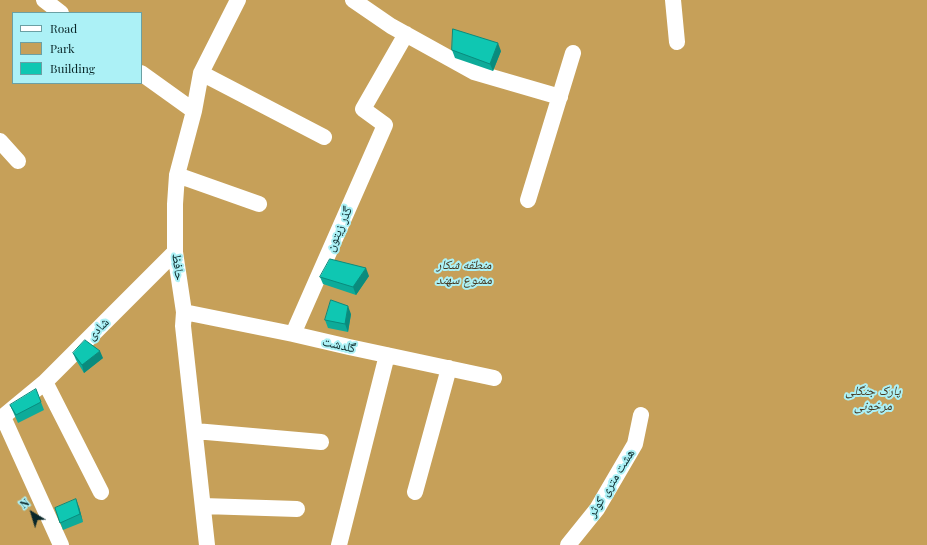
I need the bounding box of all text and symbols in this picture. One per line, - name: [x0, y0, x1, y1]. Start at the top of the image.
- legend: [12, 12, 142, 84]
- text: Road: [50, 20, 77, 36]
- text: Park: [50, 40, 75, 56]
- text: Building: [50, 60, 95, 76]
- street label: گذر زیتون: [322, 204, 356, 254]
- street label: حافظ: [169, 253, 187, 281]
- park label: منطقه شکار ممنوع سهند: [436, 257, 492, 288]
- street label: شادی: [84, 315, 112, 343]
- street label: گلدشت: [321, 334, 357, 356]
- park label: پارک جنگلی مرخونی: [845, 383, 901, 414]
- street label: هشت متری کوثر: [584, 446, 638, 520]
- north arrow: [12, 493, 52, 533]
- text: N: [17, 495, 32, 512]

